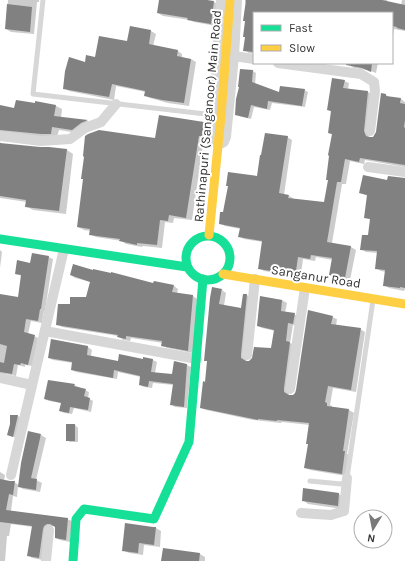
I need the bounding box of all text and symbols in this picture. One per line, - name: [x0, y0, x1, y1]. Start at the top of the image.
- street label: Rathinapuri (Sanganoor) Main Road: [191, 9, 224, 223]
- legend: [253, 12, 393, 64]
- text: Fast: [289, 21, 313, 35]
- text: Slow: [289, 41, 315, 55]
- street label: Sanganur Road: [270, 262, 362, 291]
- north arrow: [353, 509, 393, 549]
- text: N: [366, 531, 376, 545]

